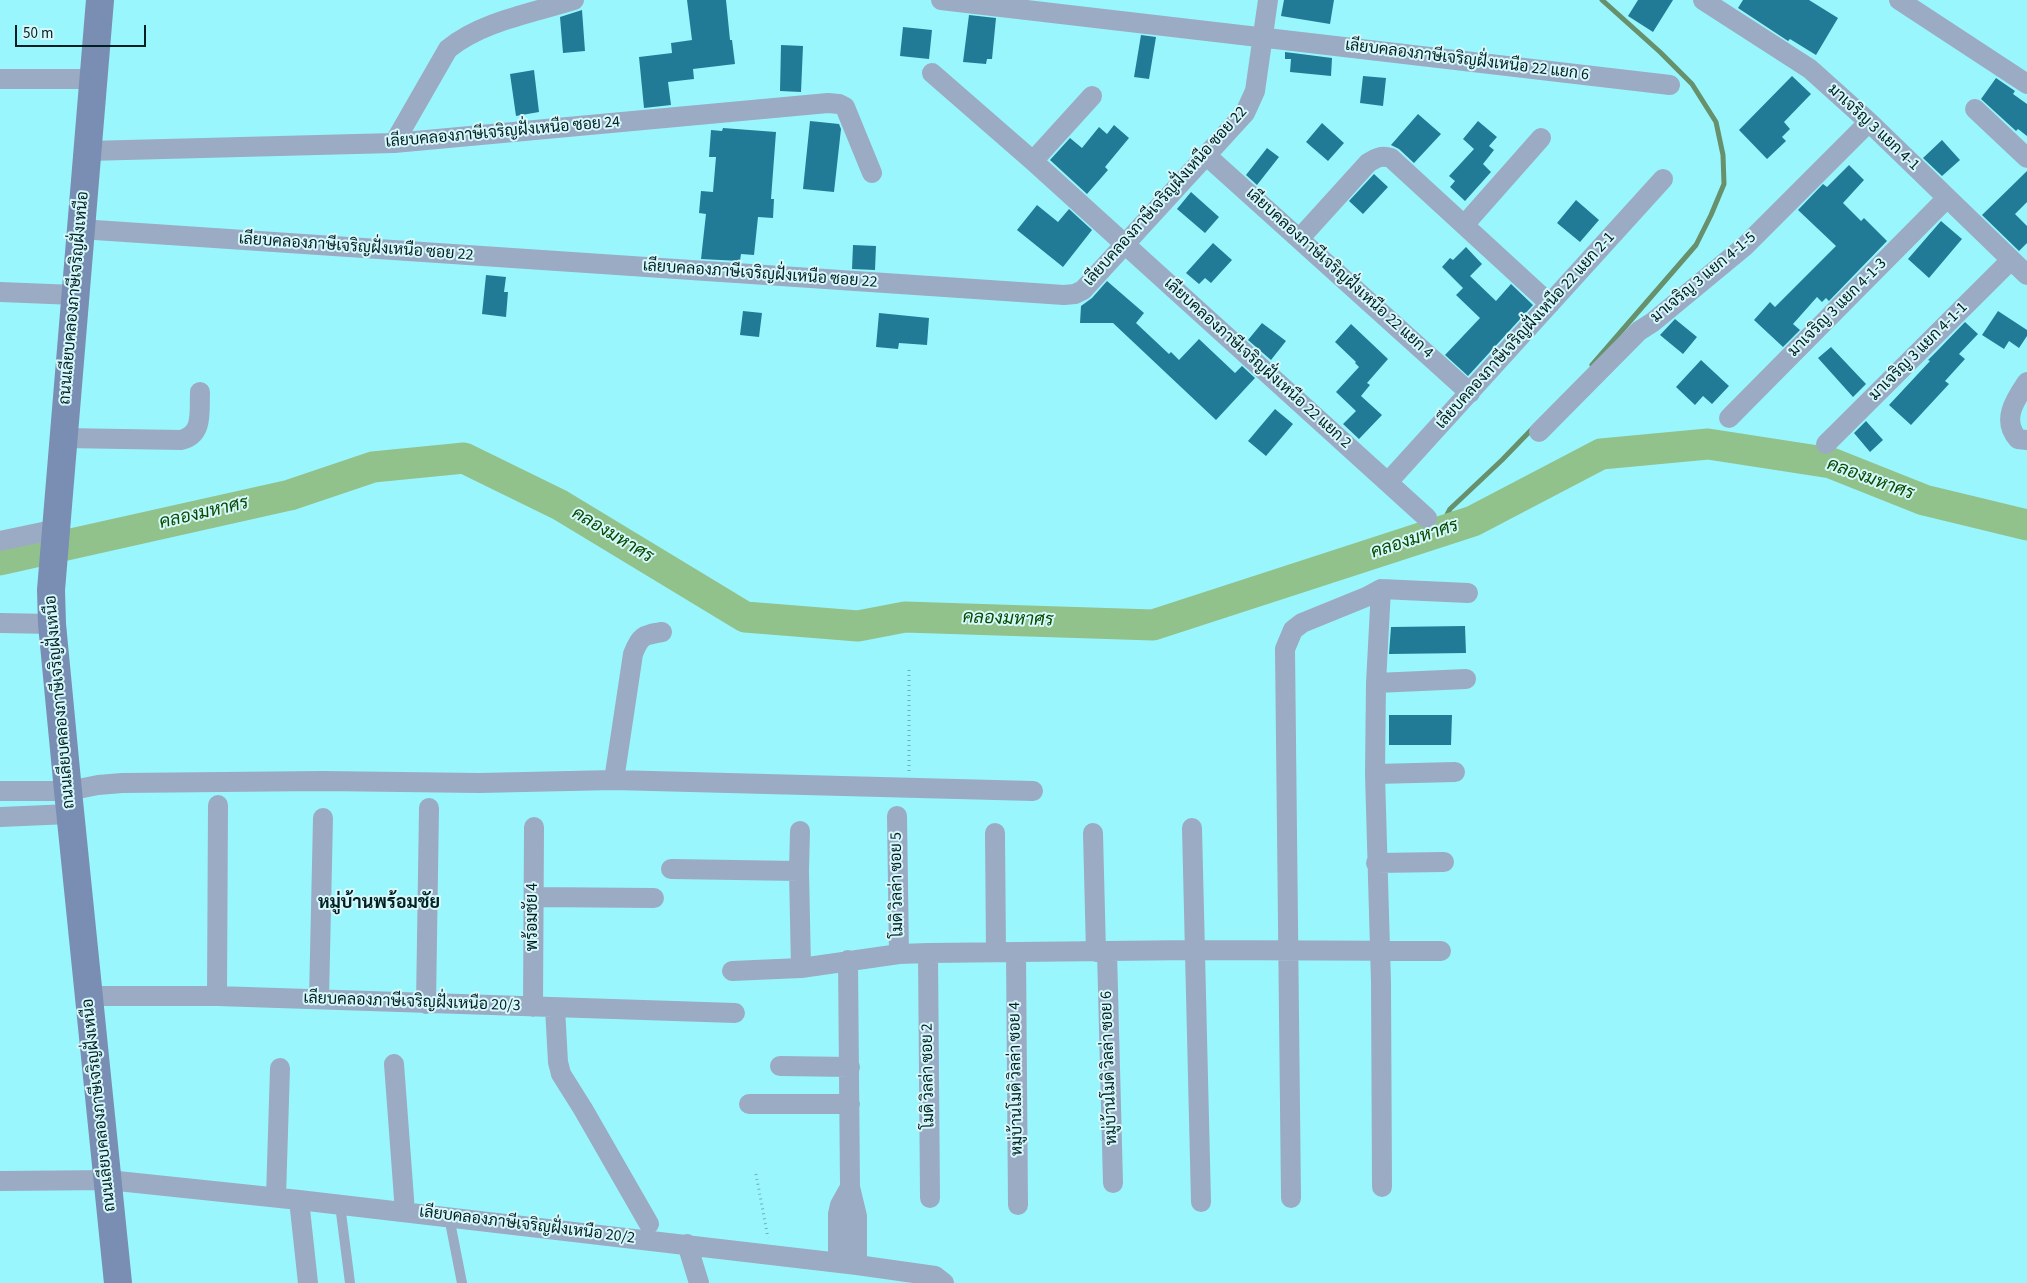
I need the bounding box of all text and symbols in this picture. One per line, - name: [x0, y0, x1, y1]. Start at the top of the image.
- scale bar: [18, 15, 149, 47]
- text: 50 m: [23, 23, 53, 44]
- street label: เลียบคลองภาษีเจริญฝั่งเหนือ 22 แยก 6: [1344, 37, 1590, 85]
- street label: มาเจริญ 3 แยก 4-1: [1823, 81, 1923, 175]
- street label: เลียบคลองภาษีเจริญฝั่งเหนือ ซอย 22: [1080, 103, 1252, 291]
- street label: เลียบคลองภาษีเจริญฝั่งเหนือ ซอย 24: [385, 113, 621, 153]
- street label: เลียบคลองภาษีเจริญฝั่งเหนือ 22 แยก 4: [1241, 185, 1437, 363]
- street label: ถนนเลียบคลองภาษีเจริญฝั่งเหนือ: [56, 190, 94, 406]
- street label: เลียบคลองภาษีเจริญฝั่งเหนือ 22 แยก 2-1: [1432, 228, 1620, 434]
- street label: มาเจริญ 3 แยก 4-1-5: [1647, 228, 1761, 328]
- street label: เลียบคลองภาษีเจริญฝั่งเหนือ ซอย 22: [238, 230, 474, 266]
- street label: มาเจริญ 3 แยก 4-1-3: [1785, 255, 1891, 361]
- street label: เลียบคลองภาษีเจริญฝั่งเหนือ ซอย 22: [642, 257, 878, 293]
- street label: เลียบคลองภาษีเจริญฝั่งเหนือ 22 แยก 2: [1159, 275, 1355, 453]
- street label: มาเจริญ 3 แยก 4-1-1: [1866, 299, 1972, 405]
- water label: คลองมหาศร: [1824, 454, 1916, 506]
- water label: คลองมหาศร: [157, 493, 251, 535]
- water label: คลองมหาศร: [568, 503, 656, 569]
- water label: คลองมหาศร: [1368, 516, 1462, 564]
- street label: ถนนเลียบคลองภาษีเจริญฝั่งเหนือ: [42, 594, 80, 810]
- water label: คลองมหาศร: [962, 608, 1054, 632]
- street label: โมดิ วิลล่า ซอย 5: [887, 832, 909, 938]
- street label: พร้อมชัย 4: [523, 883, 543, 951]
- district label: หมู่บ้านพร้อมชัย: [318, 893, 440, 915]
- street label: เลียบคลองภาษีเจริญฝั่งเหนือ 20/3: [303, 990, 521, 1016]
- street label: หมู่บ้านโมดิ วิลล่า ซอย 6: [1098, 991, 1122, 1145]
- street label: ถนนเลียบคลองภาษีเจริญฝั่งเหนือ: [79, 997, 121, 1213]
- street label: หมู่บ้านโมดิ วิลล่า ซอย 4: [1006, 1002, 1028, 1156]
- street label: โมดิ วิลล่า ซอย 2: [918, 1023, 940, 1129]
- street label: เลียบคลองภาษีเจริญฝั่งเหนือ 20/2: [418, 1203, 636, 1249]

